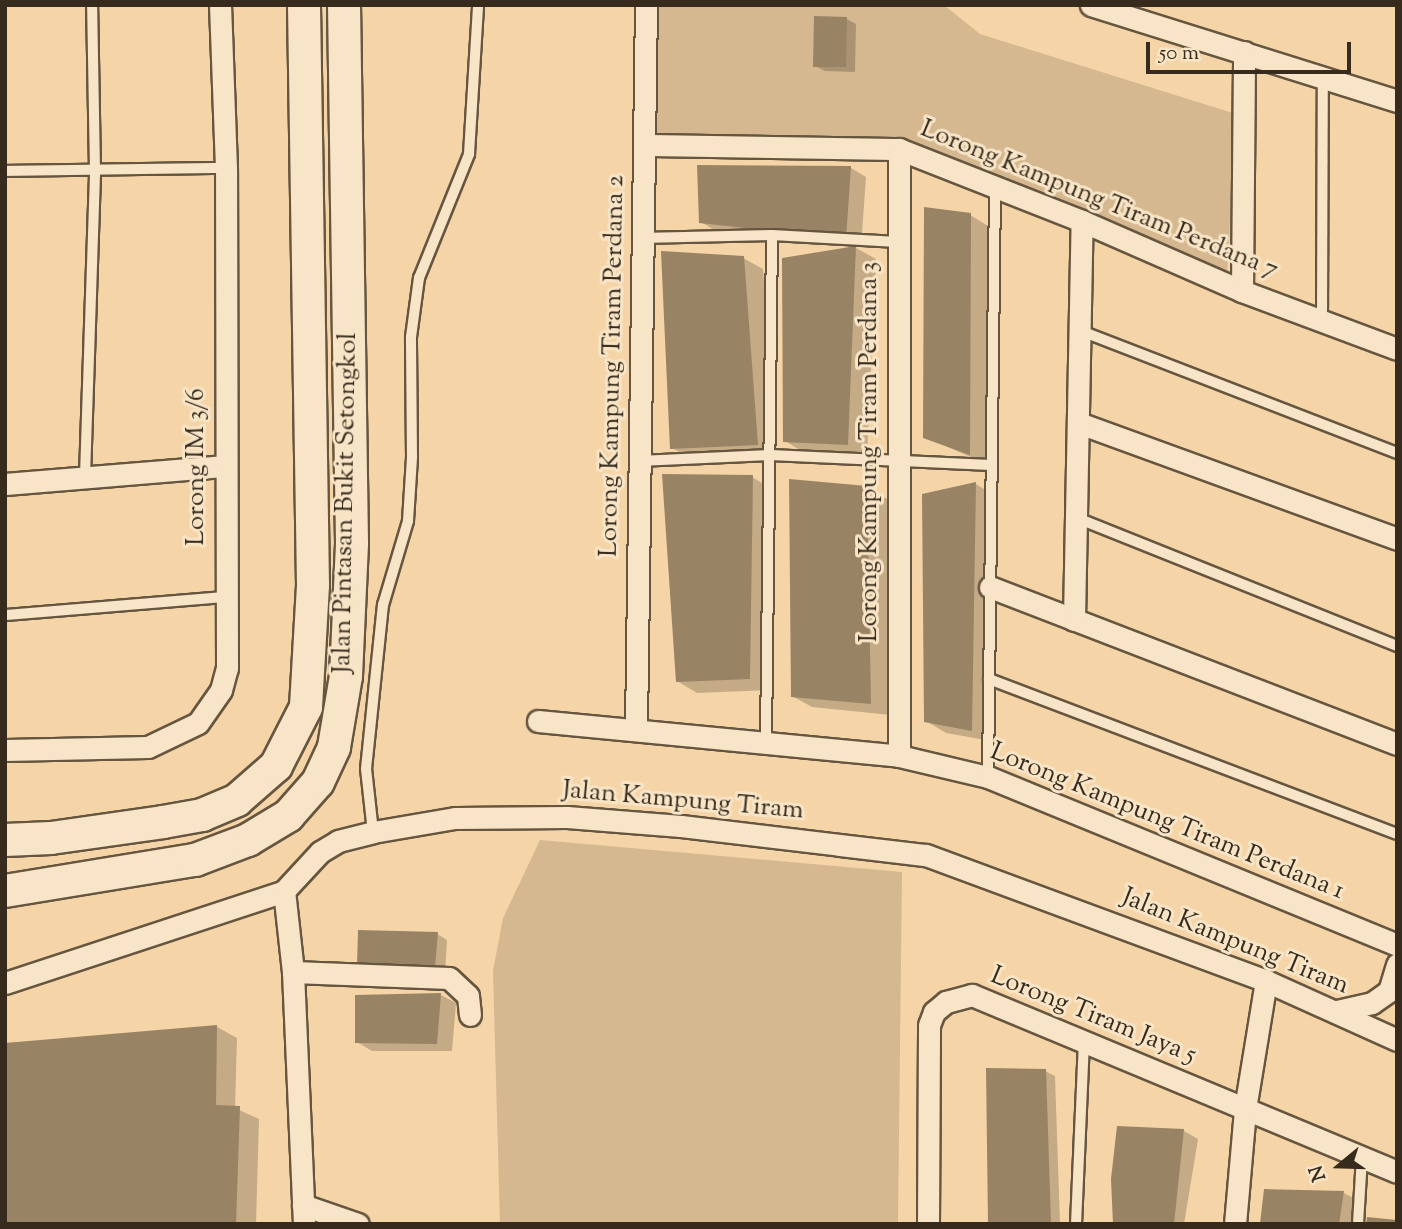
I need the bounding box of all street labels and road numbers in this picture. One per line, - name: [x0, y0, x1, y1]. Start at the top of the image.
- street label: Lorong Kampung Tiram Perdana 7: [916, 114, 1282, 286]
- street label: Lorong Kampung Tiram Perdana 2: [594, 175, 632, 557]
- street label: Lorong Kampung Tiram Perdana 3: [854, 262, 886, 642]
- street label: Jalan Pintasan Bukit Setongkol: [327, 332, 365, 674]
- street label: Lorong IM 3/6: [181, 388, 213, 546]
- street label: Lorong Kampung Tiram Perdana 1: [986, 737, 1348, 907]
- street label: Jalan Kampung Tiram: [561, 775, 805, 827]
- street label: Jalan Kampung Tiram: [1117, 882, 1353, 1002]
- street label: Lorong Tiram Jaya 5: [986, 961, 1200, 1071]

